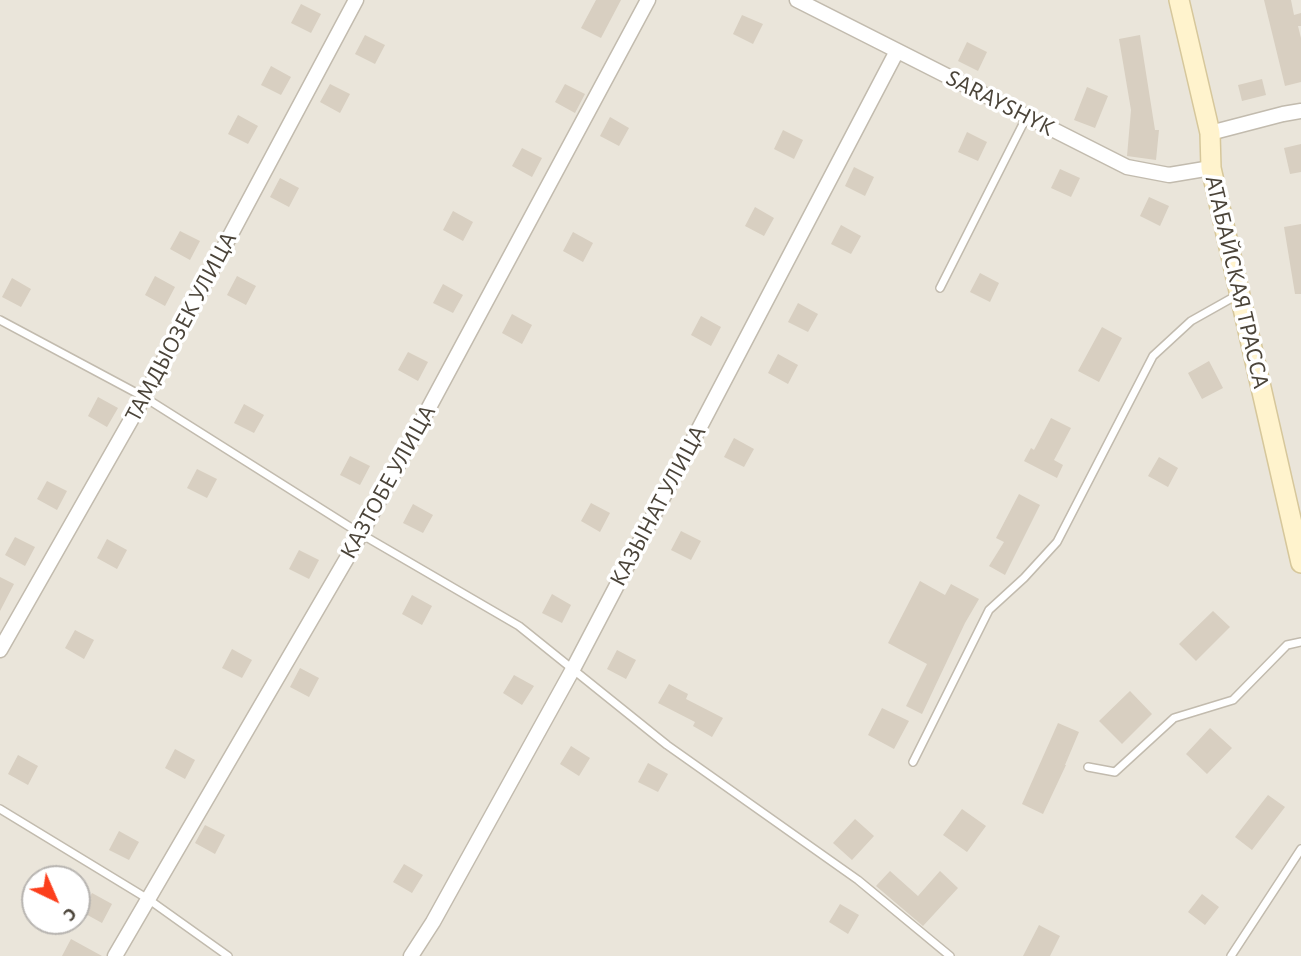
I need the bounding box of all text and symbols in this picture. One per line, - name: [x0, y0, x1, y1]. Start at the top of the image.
- street label: SARAYSHYK: [941, 64, 1059, 142]
- street label: АТАБАЙСКАЯ ТРАССА: [1198, 173, 1276, 391]
- street label: ТАМДЫОЗЕК УЛИЦА: [119, 227, 243, 427]
- street label: КАЗТОБЕ УЛИЦА: [334, 400, 442, 564]
- street label: КАЗЫНАТ УЛИЦА: [603, 421, 713, 591]
- north arrow: [21, 865, 91, 935]
- text: С: [59, 904, 80, 925]

